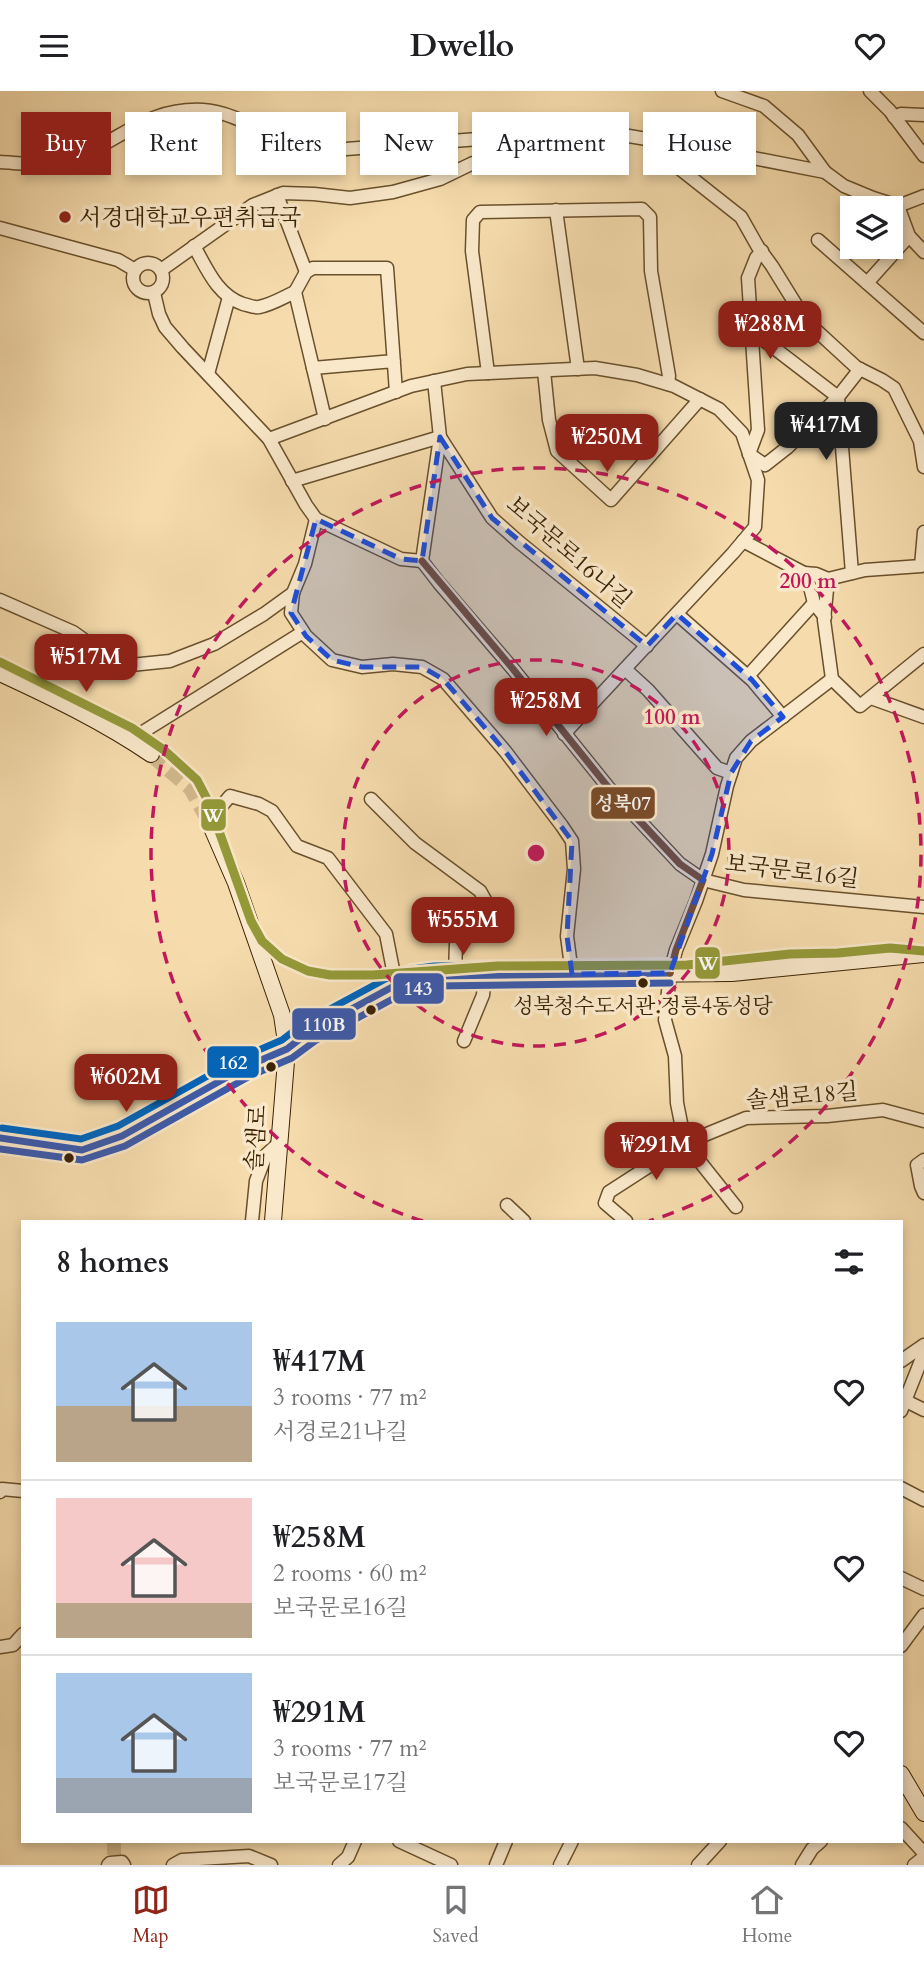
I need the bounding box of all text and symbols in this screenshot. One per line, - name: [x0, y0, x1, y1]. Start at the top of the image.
- text: Dwello: [410, 24, 514, 68]
- icon: menu: [35, 27, 73, 65]
- icon: heart: [851, 27, 889, 65]
- chip: Buy: [21, 112, 111, 175]
- chip: Rent: [125, 112, 222, 175]
- chip: Filters: [236, 112, 346, 175]
- chip: New: [360, 112, 458, 175]
- chip: Apartment: [472, 112, 629, 175]
- chip: House: [643, 112, 756, 175]
- map controls: [840, 196, 903, 259]
- button: layers: [840, 196, 903, 259]
- place label: 서경대학교우편취급국: [79, 202, 301, 233]
- marker: 서경대학교우편취급국: [57, 209, 73, 225]
- pin: ₩288M: [721, 301, 819, 361]
- text: ₩288M: [734, 308, 806, 339]
- pin: ₩417M: [777, 403, 875, 462]
- text: ₩417M: [790, 409, 862, 440]
- pin: ₩250M: [558, 415, 656, 474]
- text: ₩250M: [571, 421, 643, 452]
- street label: 보국문로16나길: [500, 489, 638, 615]
- text: 200 m: [779, 567, 837, 596]
- pin: ₩517M: [37, 635, 135, 694]
- text: ₩517M: [50, 641, 122, 672]
- pin: ₩258M: [497, 679, 595, 738]
- text: ₩258M: [510, 685, 582, 716]
- text: 100 m: [643, 703, 701, 732]
- line badge: 성북07: [590, 786, 656, 820]
- text: 성북07: [595, 791, 651, 817]
- line badge: W: [200, 798, 227, 832]
- text: W: [201, 803, 224, 829]
- centre of rings: [524, 841, 548, 865]
- street label: 보국문로16길: [723, 847, 861, 895]
- pin: ₩555M: [414, 897, 512, 957]
- text: ₩555M: [427, 904, 499, 935]
- line badge: W: [694, 946, 721, 980]
- text: W: [696, 951, 719, 977]
- line badge: 143: [392, 972, 445, 1005]
- text: 143: [403, 976, 433, 1002]
- marker: 성북청수도서관.정릉4동성당: [636, 976, 650, 990]
- place label: 성북청수도서관.정릉4동성당: [513, 992, 773, 1021]
- unlabelled marker: [364, 1003, 378, 1017]
- line badge: 110B: [291, 1007, 357, 1041]
- text: 110B: [303, 1012, 345, 1038]
- line badge: 162: [206, 1045, 260, 1079]
- text: 162: [218, 1050, 248, 1076]
- pin: ₩602M: [77, 1055, 175, 1114]
- unlabelled marker: [264, 1060, 278, 1074]
- text: ₩602M: [90, 1061, 162, 1092]
- street label: 솔샘로18길: [745, 1076, 859, 1116]
- street label: 솔샘로: [238, 1104, 274, 1172]
- pin: ₩291M: [607, 1123, 705, 1182]
- text: ₩291M: [620, 1129, 692, 1160]
- unlabelled marker: [62, 1151, 76, 1165]
- text: 8 homes: [56, 1242, 169, 1283]
- icon: filters: [830, 1243, 868, 1281]
- text: ₩417M: [273, 1341, 366, 1382]
- icon: home: [112, 1350, 196, 1434]
- icon: heart: [830, 1373, 868, 1411]
- text: 3 rooms · 77 m²: [273, 1382, 426, 1413]
- text: 서경로21나길: [273, 1416, 408, 1447]
- text: ₩258M: [273, 1517, 366, 1558]
- icon: home: [112, 1526, 196, 1610]
- icon: heart: [830, 1549, 868, 1587]
- text: 2 rooms · 60 m²: [273, 1558, 426, 1589]
- text: 보국문로16길: [273, 1592, 408, 1623]
- text: ₩291M: [273, 1692, 366, 1733]
- icon: home: [112, 1701, 196, 1785]
- icon: heart: [830, 1724, 868, 1762]
- text: 3 rooms · 77 m²: [273, 1733, 426, 1764]
- text: 보국문로17길: [273, 1767, 408, 1798]
- tab: Map: [132, 1881, 170, 1949]
- tab: Saved: [433, 1881, 479, 1949]
- tab: Home: [742, 1881, 792, 1949]

